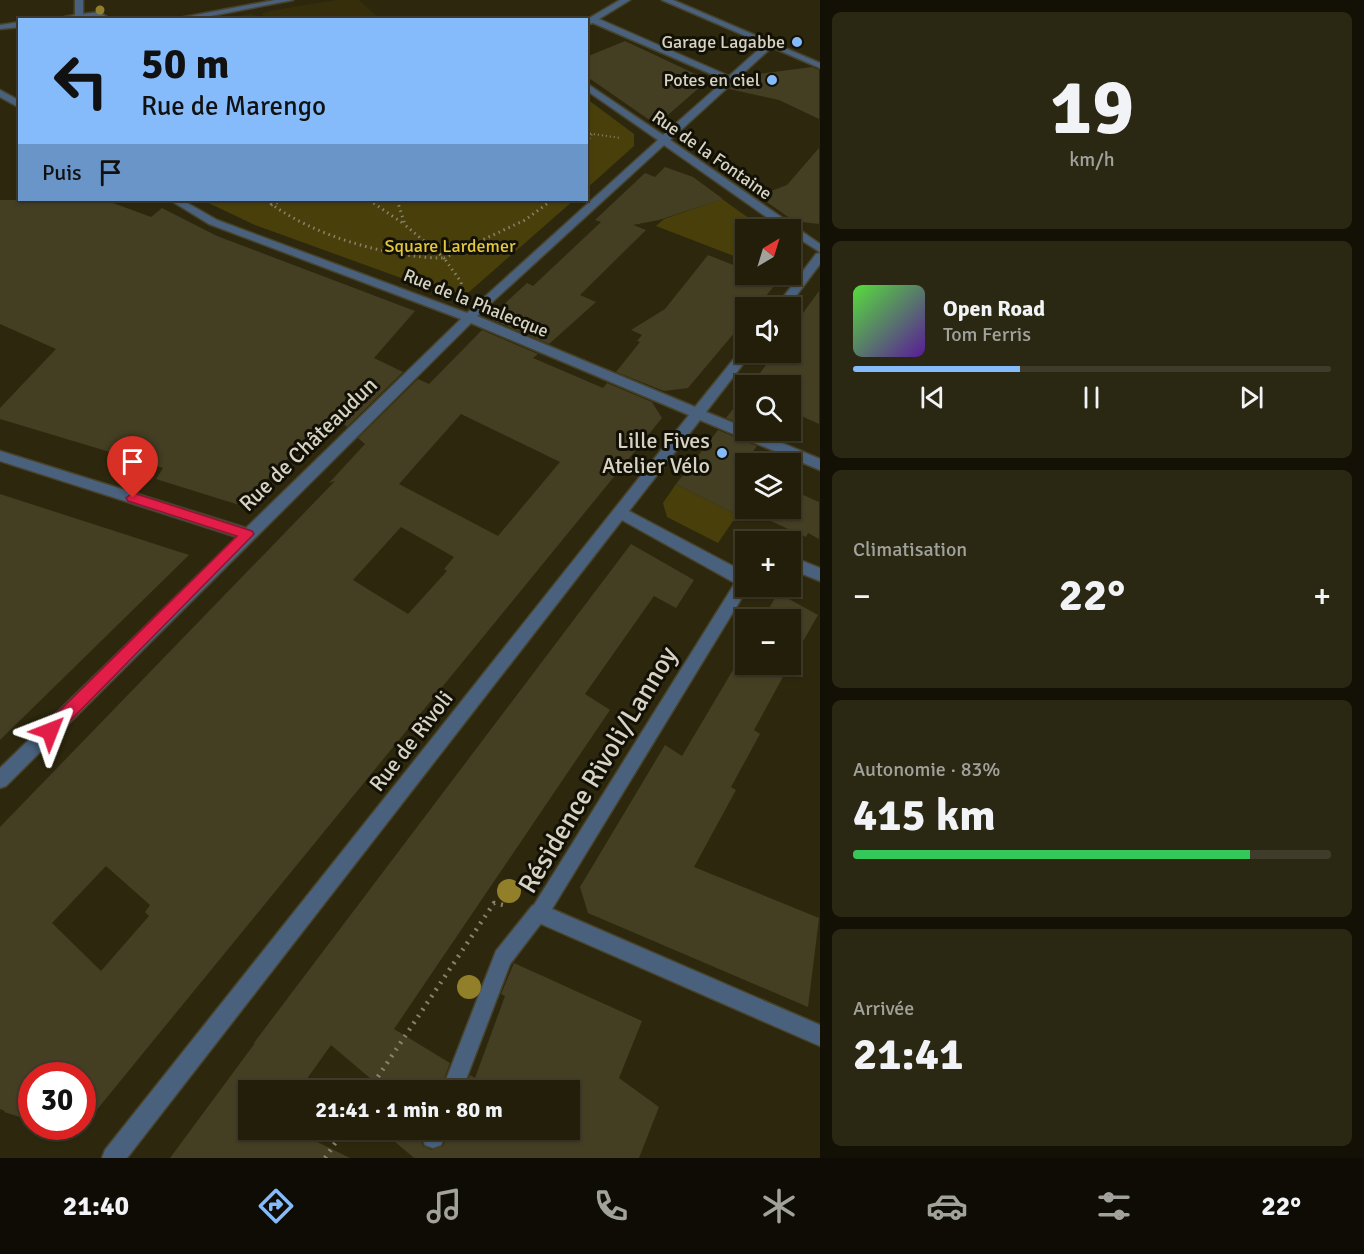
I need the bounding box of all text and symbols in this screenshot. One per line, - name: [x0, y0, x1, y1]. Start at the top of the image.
- place label: Garage Lagabbe: [661, 31, 785, 53]
- marker: Garage Lagabbe: [790, 35, 804, 49]
- text: 50 m: [141, 39, 230, 90]
- icon: left: [42, 42, 120, 120]
- text: 19: [1050, 60, 1134, 156]
- place label: Potes en ciel: [663, 69, 760, 91]
- marker: Potes en ciel: [765, 73, 779, 87]
- text: Rue de Marengo: [141, 90, 326, 123]
- street label: Rue de la Fontaine: [648, 105, 776, 205]
- text: km/h: [1069, 147, 1115, 172]
- icon: arrive: [94, 156, 127, 189]
- text: Puis: [42, 159, 82, 186]
- north arrow: [735, 219, 801, 285]
- map controls: [735, 219, 801, 675]
- park label: Square Lardemer: [384, 235, 516, 257]
- street label: Rue de la Phalecque: [400, 264, 552, 342]
- text: Open Road: [943, 295, 1045, 322]
- button: sound: [735, 297, 801, 363]
- text: Tom Ferris: [943, 322, 1031, 347]
- street label: Rue de Châteaudun: [233, 371, 383, 517]
- button: search: [735, 375, 801, 441]
- icon: previous: [916, 381, 949, 414]
- icon: pause: [1075, 381, 1108, 414]
- icon: next: [1235, 381, 1268, 414]
- place label: Lille Fives Atelier Vélo: [602, 427, 710, 479]
- pin: [107, 436, 158, 498]
- icon: arrive: [116, 445, 149, 478]
- marker: Lille Fives Atelier Vélo: [715, 446, 729, 460]
- button: layers: [735, 453, 801, 519]
- button: +: [735, 531, 801, 597]
- text: Climatisation: [853, 537, 967, 562]
- text: 22°: [1059, 568, 1125, 623]
- text: −: [853, 576, 871, 617]
- text: +: [1313, 576, 1331, 617]
- button: −: [735, 609, 801, 675]
- street label: Résidence Rivoli/Lannoy: [511, 640, 685, 899]
- street label: Rue de Rivoli: [363, 685, 459, 797]
- position arrow: [18, 699, 82, 763]
- text: Autonomie · 83%: [853, 757, 1000, 782]
- text: 415 km: [853, 788, 996, 843]
- text: Arrivée: [853, 996, 914, 1021]
- text: 21:41: [853, 1027, 963, 1082]
- speed limit sign: 30: [18, 1062, 96, 1140]
- text: 21:41 · 1 min · 80 m: [315, 1096, 503, 1123]
- icon: directions: [255, 1185, 297, 1227]
- icon: music: [423, 1185, 465, 1227]
- icon: phone: [590, 1185, 632, 1227]
- icon: climate: [758, 1185, 800, 1227]
- icon: car: [926, 1185, 968, 1227]
- icon: filters: [1093, 1185, 1135, 1227]
- text: 21:40: [63, 1190, 129, 1223]
- text: 22°: [1261, 1190, 1301, 1223]

